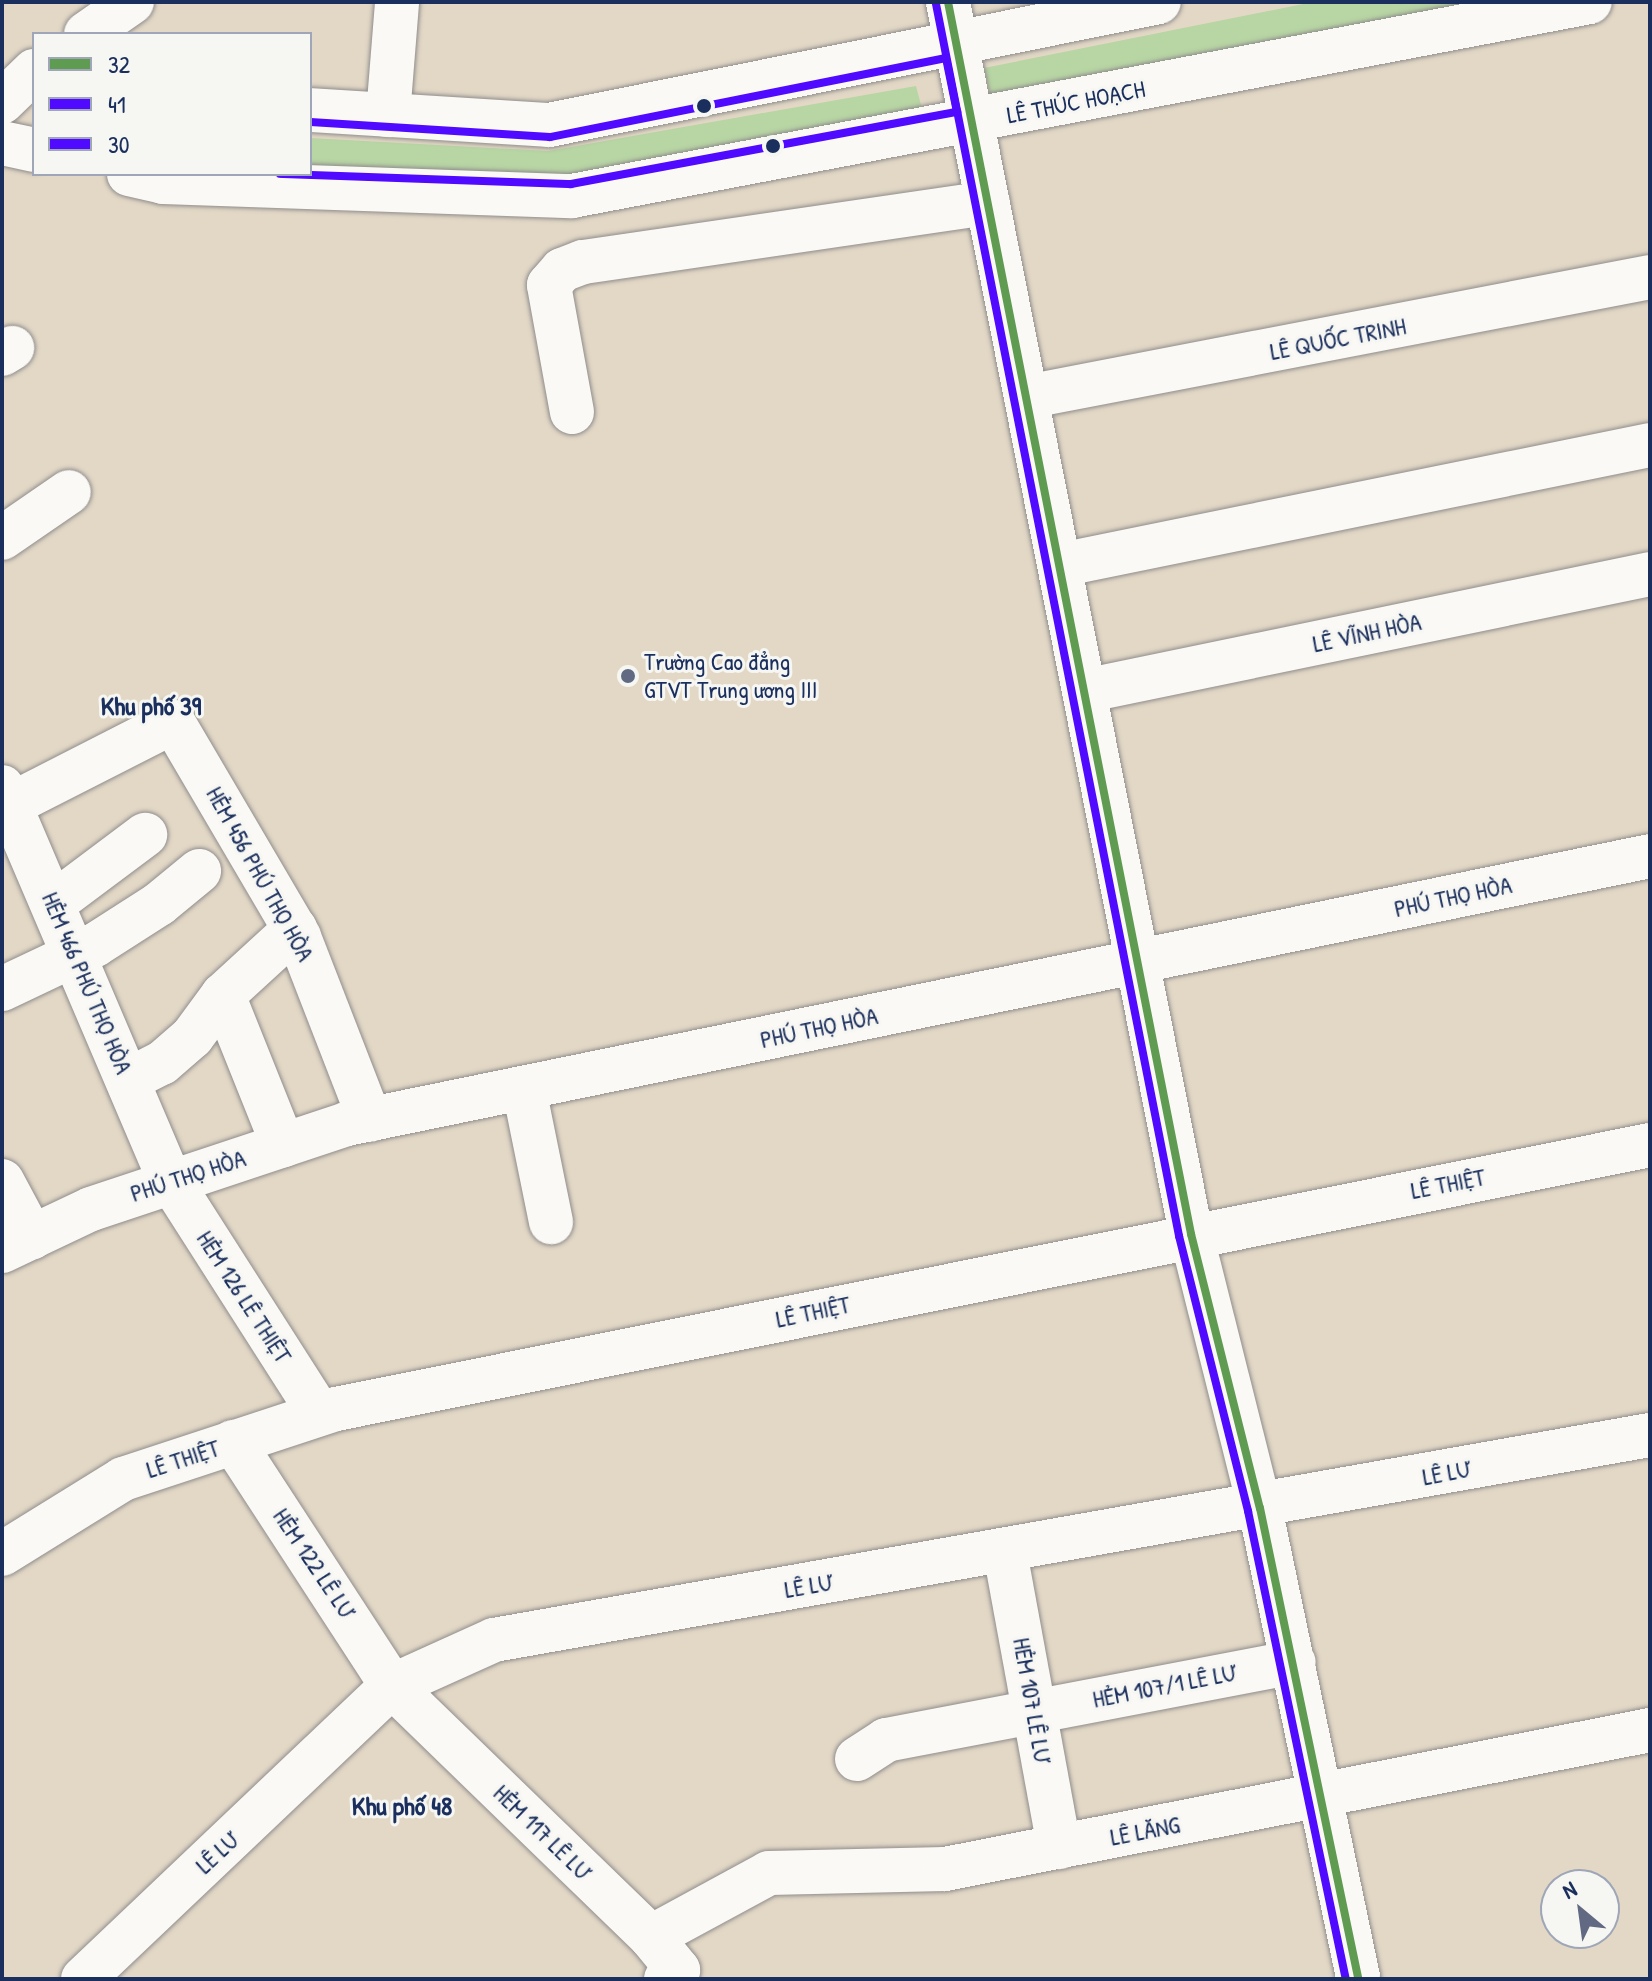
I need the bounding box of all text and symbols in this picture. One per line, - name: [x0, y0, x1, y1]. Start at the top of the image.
- legend: [32, 32, 312, 176]
- text: 32: [108, 48, 130, 80]
- street label: LÊ THÚC HOẠCH: [1005, 75, 1147, 129]
- text: 41: [108, 88, 126, 120]
- unlabelled marker: [696, 98, 712, 114]
- text: 30: [108, 128, 130, 160]
- unlabelled marker: [765, 138, 781, 154]
- street label: LÊ QUỐC TRINH: [1268, 312, 1408, 366]
- street label: LÊ VĨNH HÒA: [1310, 607, 1424, 659]
- place label: Trường Cao đẳng GTVT Trung ương III: [644, 648, 817, 704]
- marker: Trường Cao đẳng GTVT Trung ương III: [619, 667, 637, 685]
- district label: Khu phố 39: [101, 690, 201, 722]
- street label: HẺM 456 PHÚ THỌ HÒA: [200, 782, 320, 966]
- street label: PHÚ THỌ HÒA: [1392, 871, 1514, 923]
- street label: HẺM 466 PHÚ THỌ HÒA: [36, 888, 138, 1078]
- street label: PHÚ THỌ HÒA: [758, 1002, 880, 1054]
- street label: PHÚ THỌ HÒA: [127, 1144, 249, 1208]
- street label: LÊ THIỆT: [1408, 1163, 1488, 1205]
- street label: HẺM 126 LÊ THIỆT: [191, 1226, 297, 1368]
- street label: LÊ THIỆT: [773, 1290, 853, 1334]
- street label: LÊ THIỆT: [143, 1434, 223, 1484]
- street label: LÊ LƯ: [1420, 1454, 1472, 1492]
- street label: HẺM 122 LÊ LƯ: [267, 1503, 361, 1623]
- street label: LÊ LƯ: [782, 1568, 834, 1604]
- street label: HẺM 107 LÊ LƯ: [1007, 1636, 1057, 1764]
- street label: HẺM 107/1 LÊ LƯ: [1090, 1658, 1238, 1714]
- street label: HẺM 117 LÊ LƯ: [488, 1779, 596, 1885]
- district label: Khu phố 48: [352, 1790, 452, 1822]
- street label: LÊ LĂNG: [1108, 1810, 1182, 1852]
- street label: LÊ LƯ: [190, 1826, 244, 1880]
- north arrow: [1540, 1869, 1620, 1949]
- text: N: [1557, 1874, 1582, 1906]

